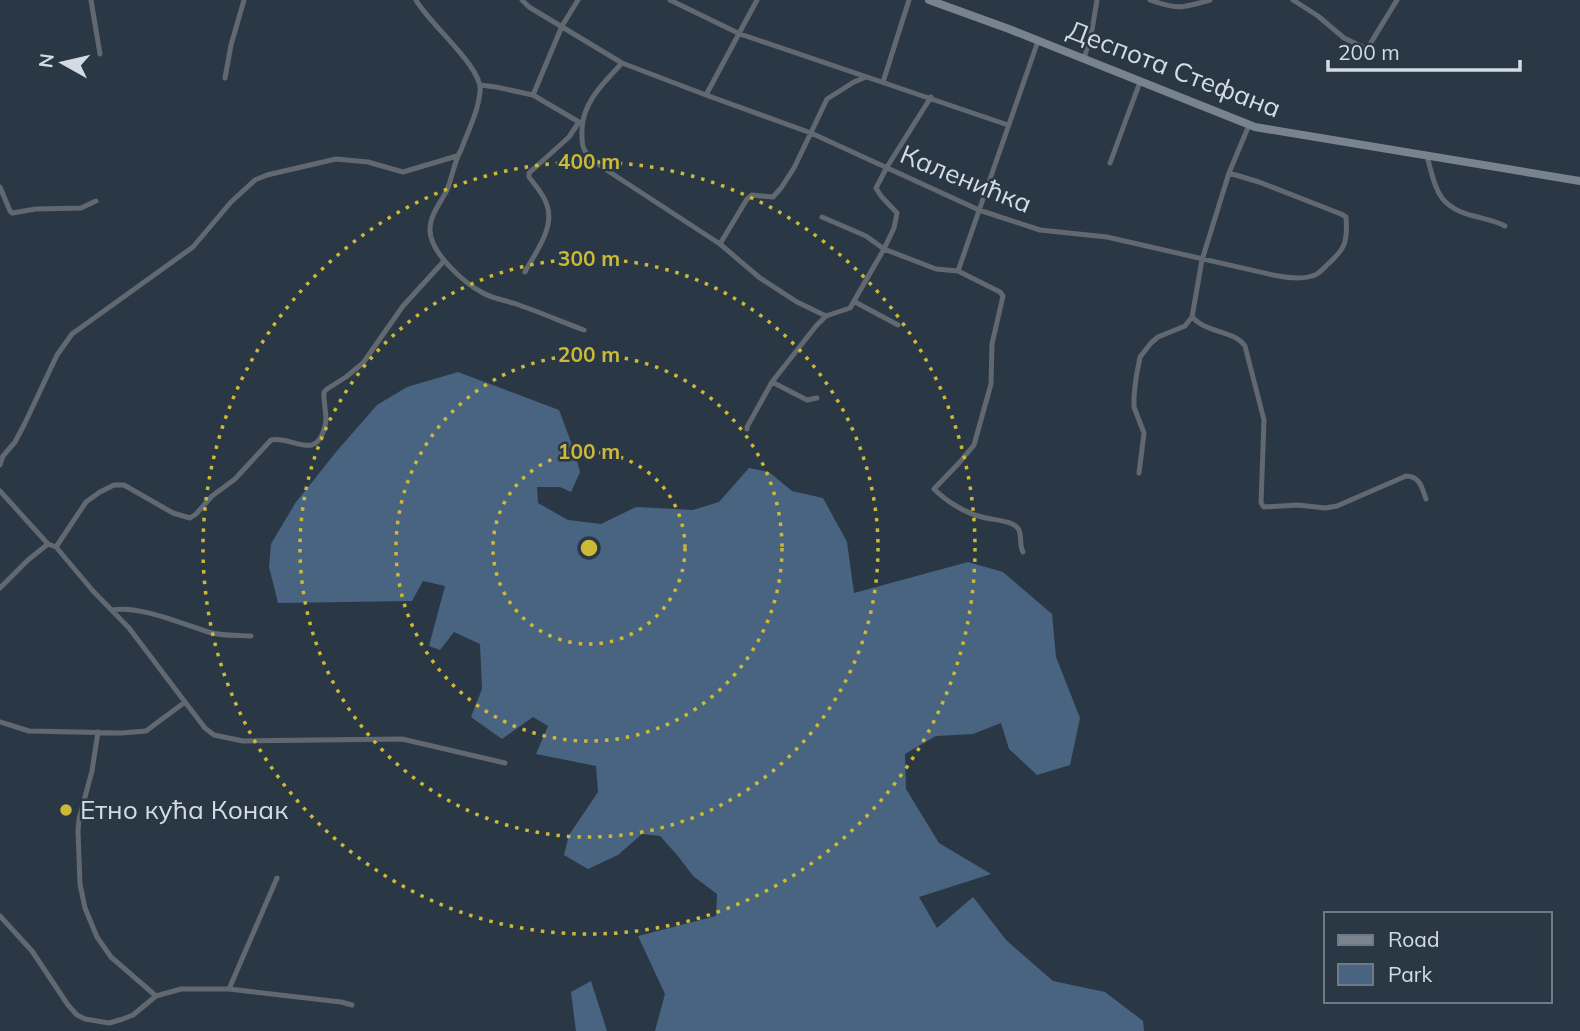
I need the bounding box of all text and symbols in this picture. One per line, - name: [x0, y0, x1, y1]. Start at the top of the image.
- street label: Деспота Стефана: [1063, 13, 1286, 124]
- north arrow: [28, 28, 98, 98]
- scale bar: [1328, 28, 1520, 72]
- text: 200 m: [1338, 39, 1400, 65]
- text: N: [33, 52, 59, 69]
- street label: Каленићка: [896, 137, 1037, 220]
- text: 400 m: [558, 148, 620, 174]
- text: 300 m: [558, 245, 620, 271]
- text: 200 m: [558, 341, 620, 367]
- text: 100 m: [558, 438, 620, 464]
- centre of rings: [577, 536, 601, 560]
- place label: Етно кућа Конак: [80, 793, 288, 826]
- marker: Етно кућа Конак: [58, 802, 74, 818]
- legend: [1324, 912, 1552, 1003]
- text: Road: [1388, 926, 1439, 952]
- text: Park: [1388, 961, 1432, 987]

